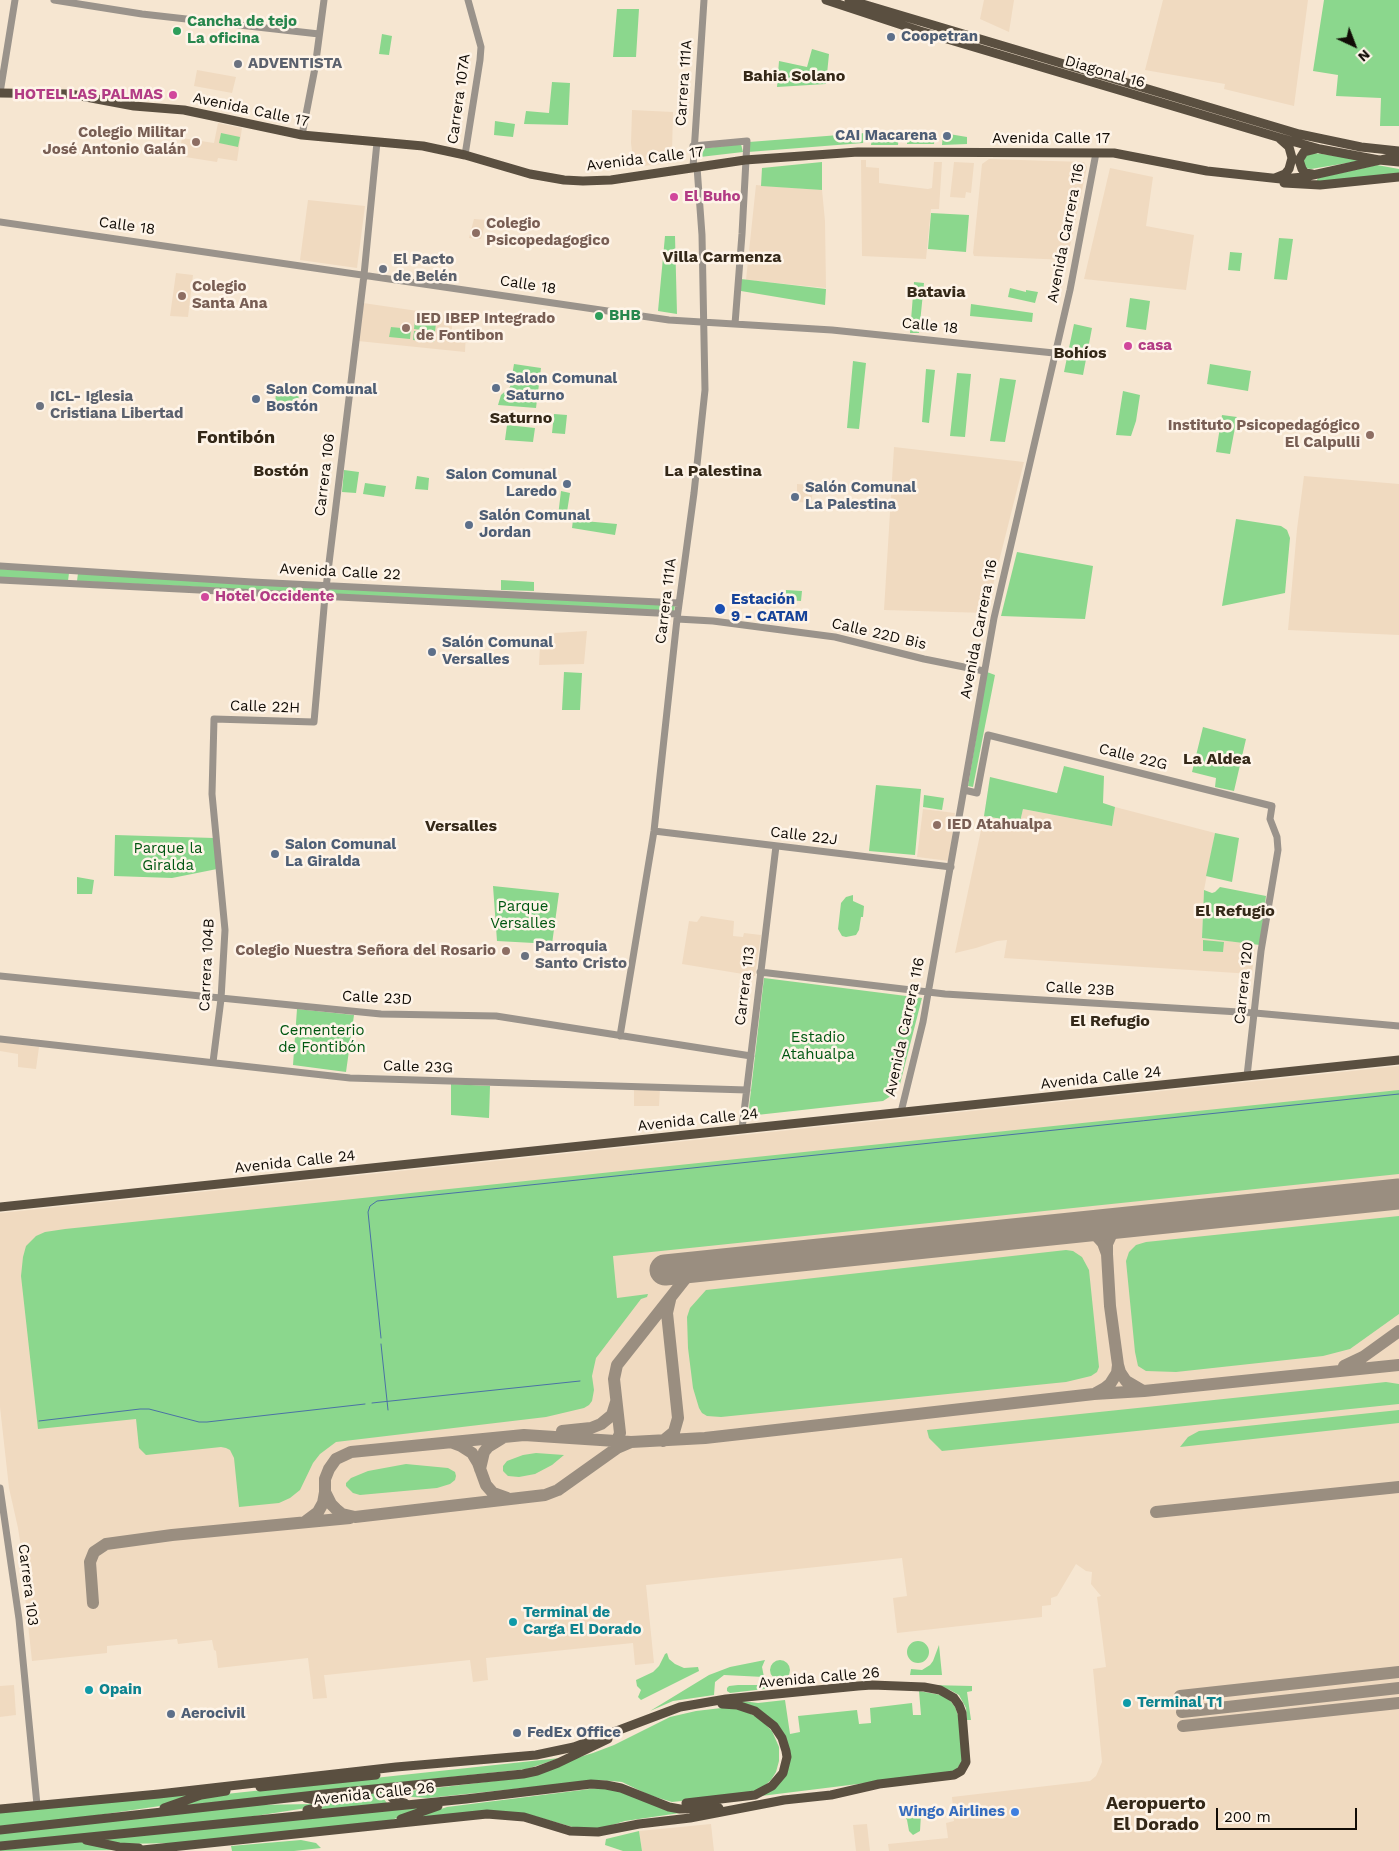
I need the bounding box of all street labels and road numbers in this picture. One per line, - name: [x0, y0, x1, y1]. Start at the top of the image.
- street label: Carrera 111A: [672, 39, 696, 127]
- street label: Diagonal 16: [1063, 52, 1147, 92]
- street label: Carrera 107A: [444, 53, 474, 145]
- street label: Avenida Calle 17: [191, 89, 311, 131]
- street label: Avenida Calle 17: [992, 130, 1110, 148]
- street label: Avenida Calle 17: [585, 143, 705, 175]
- street label: Avenida Carrera 116: [1044, 162, 1088, 304]
- street label: Calle 18: [98, 213, 156, 239]
- street label: Calle 18: [499, 272, 557, 298]
- street label: Calle 18: [901, 314, 959, 338]
- street label: Carrera 106: [311, 433, 339, 517]
- street label: Carrera 111A: [652, 557, 680, 645]
- street label: Avenida Carrera 116: [957, 558, 1001, 700]
- street label: Avenida Calle 22: [279, 560, 401, 584]
- street label: Calle 22D Bis: [830, 614, 928, 654]
- street label: Calle 22H: [230, 697, 300, 717]
- street label: Calle 22G: [1097, 740, 1169, 774]
- street label: Calle 22J: [769, 823, 839, 849]
- street label: Carrera 104B: [196, 918, 218, 1012]
- street label: Carrera 120: [1231, 941, 1257, 1025]
- street label: Carrera 113: [731, 946, 759, 1026]
- street label: Avenida Carrera 116: [881, 956, 929, 1098]
- street label: Calle 23B: [1045, 978, 1115, 1000]
- street label: Calle 23D: [342, 987, 412, 1009]
- street label: Calle 23G: [383, 1057, 453, 1077]
- street label: Avenida Calle 24: [1040, 1063, 1162, 1093]
- street label: Avenida Calle 24: [637, 1105, 759, 1135]
- street label: Avenida Calle 24: [234, 1147, 356, 1177]
- street label: Carrera 103: [14, 1543, 42, 1627]
- street label: Avenida Calle 26: [758, 1664, 880, 1692]
- street label: Avenida Calle 26: [313, 1779, 435, 1809]

